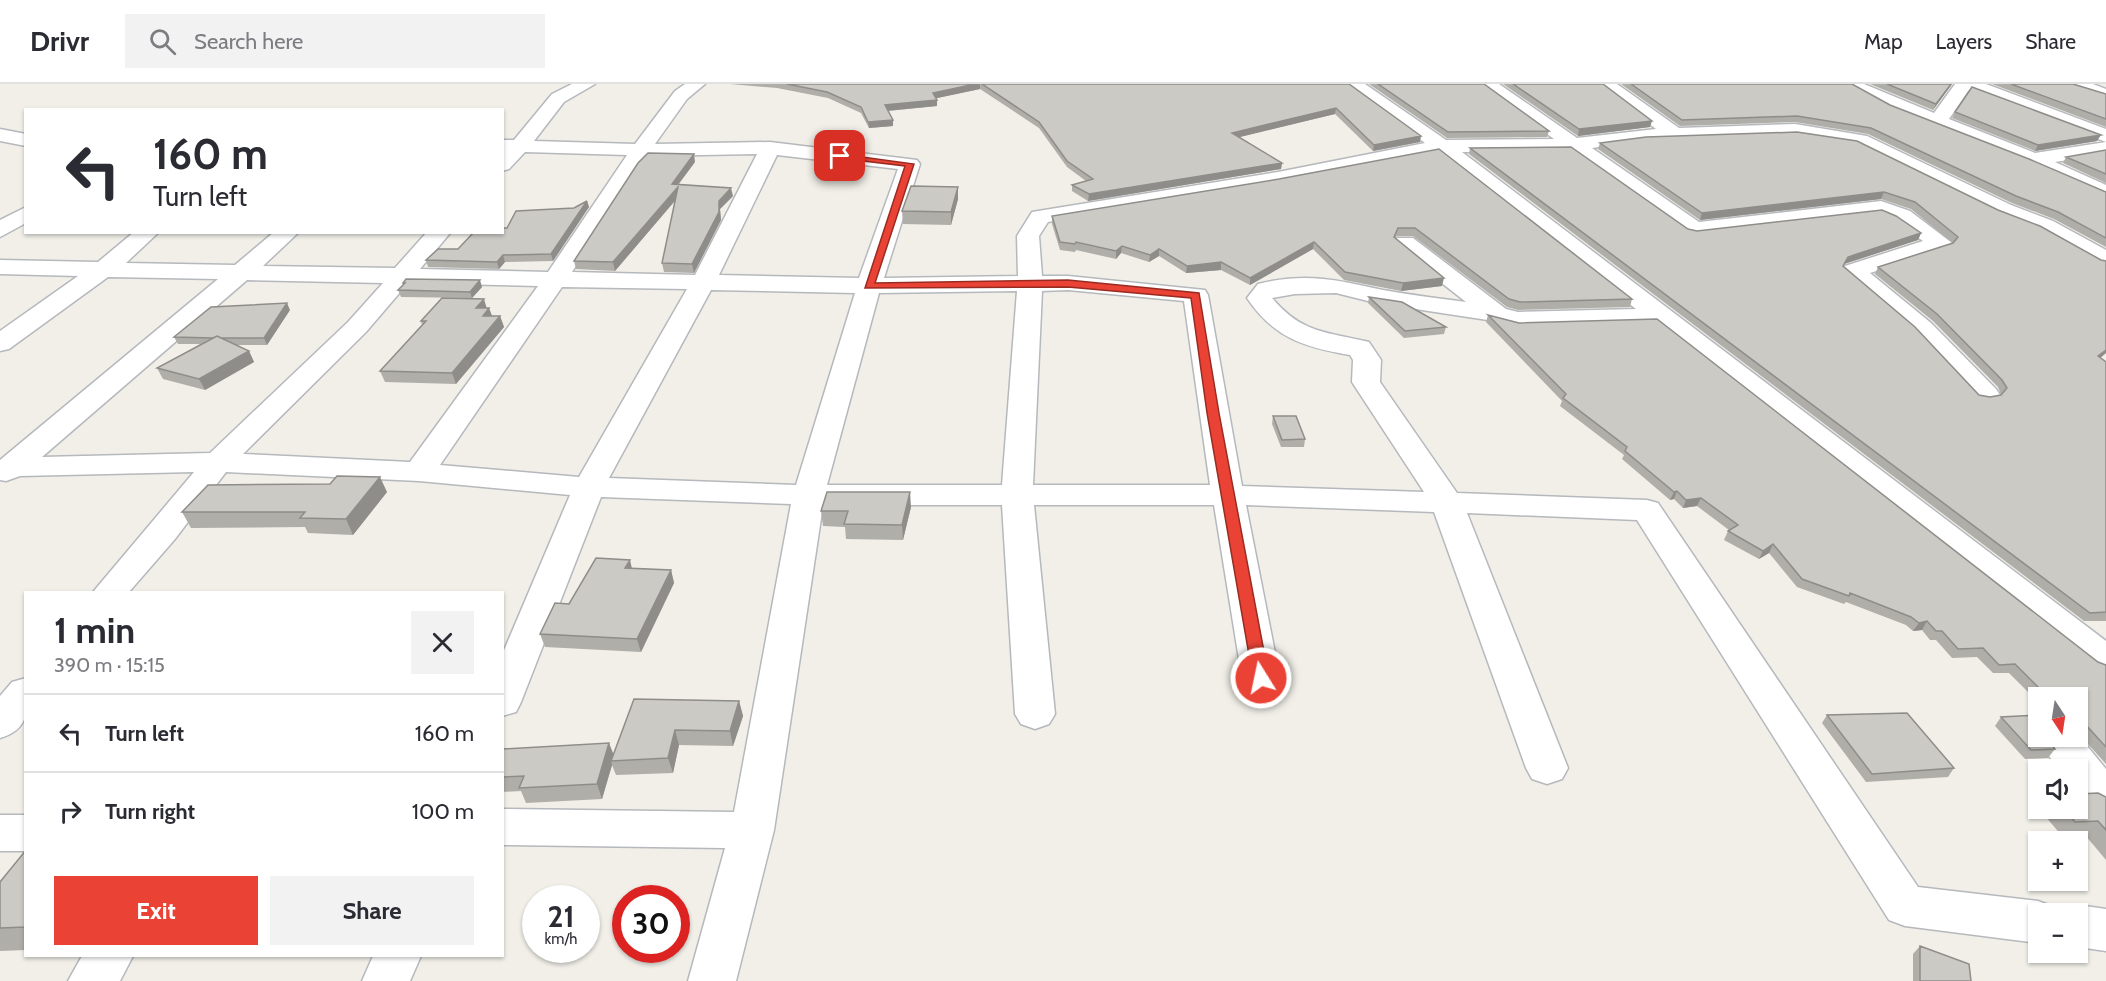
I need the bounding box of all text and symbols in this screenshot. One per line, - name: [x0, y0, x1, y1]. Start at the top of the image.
- search box: [125, 14, 545, 68]
- text: Drivr: [30, 24, 89, 58]
- icon: search: [146, 25, 179, 58]
- text: Search here: [194, 28, 303, 55]
- text: Map: [1864, 29, 1903, 54]
- text: Layers: [1936, 29, 1992, 54]
- text: Share: [2025, 29, 2076, 54]
- text: 160 m: [153, 128, 268, 180]
- pin: [814, 130, 865, 181]
- icon: left: [54, 132, 132, 210]
- icon: arrive: [823, 139, 856, 172]
- text: Turn left: [153, 180, 247, 213]
- text: 1 min: [54, 608, 135, 652]
- button: close: [411, 611, 474, 674]
- position arrow: [1229, 646, 1293, 710]
- text: 390 m · 15:15: [54, 653, 165, 677]
- north arrow: [2028, 687, 2088, 747]
- map controls: [2028, 687, 2088, 963]
- icon: left: [54, 717, 87, 750]
- text: Turn left: [105, 720, 184, 747]
- text: 160 m: [415, 720, 474, 747]
- button: sound: [2028, 759, 2088, 819]
- icon: right: [54, 795, 87, 828]
- text: Turn right: [105, 798, 195, 825]
- text: 100 m: [412, 798, 474, 825]
- button: +: [2028, 831, 2088, 891]
- button: Exit: [54, 876, 258, 945]
- button: Share: [270, 876, 474, 945]
- speed limit sign: 30: [612, 885, 690, 963]
- text: 21: [548, 898, 574, 935]
- button: −: [2028, 903, 2088, 963]
- text: km/h: [545, 930, 577, 948]

